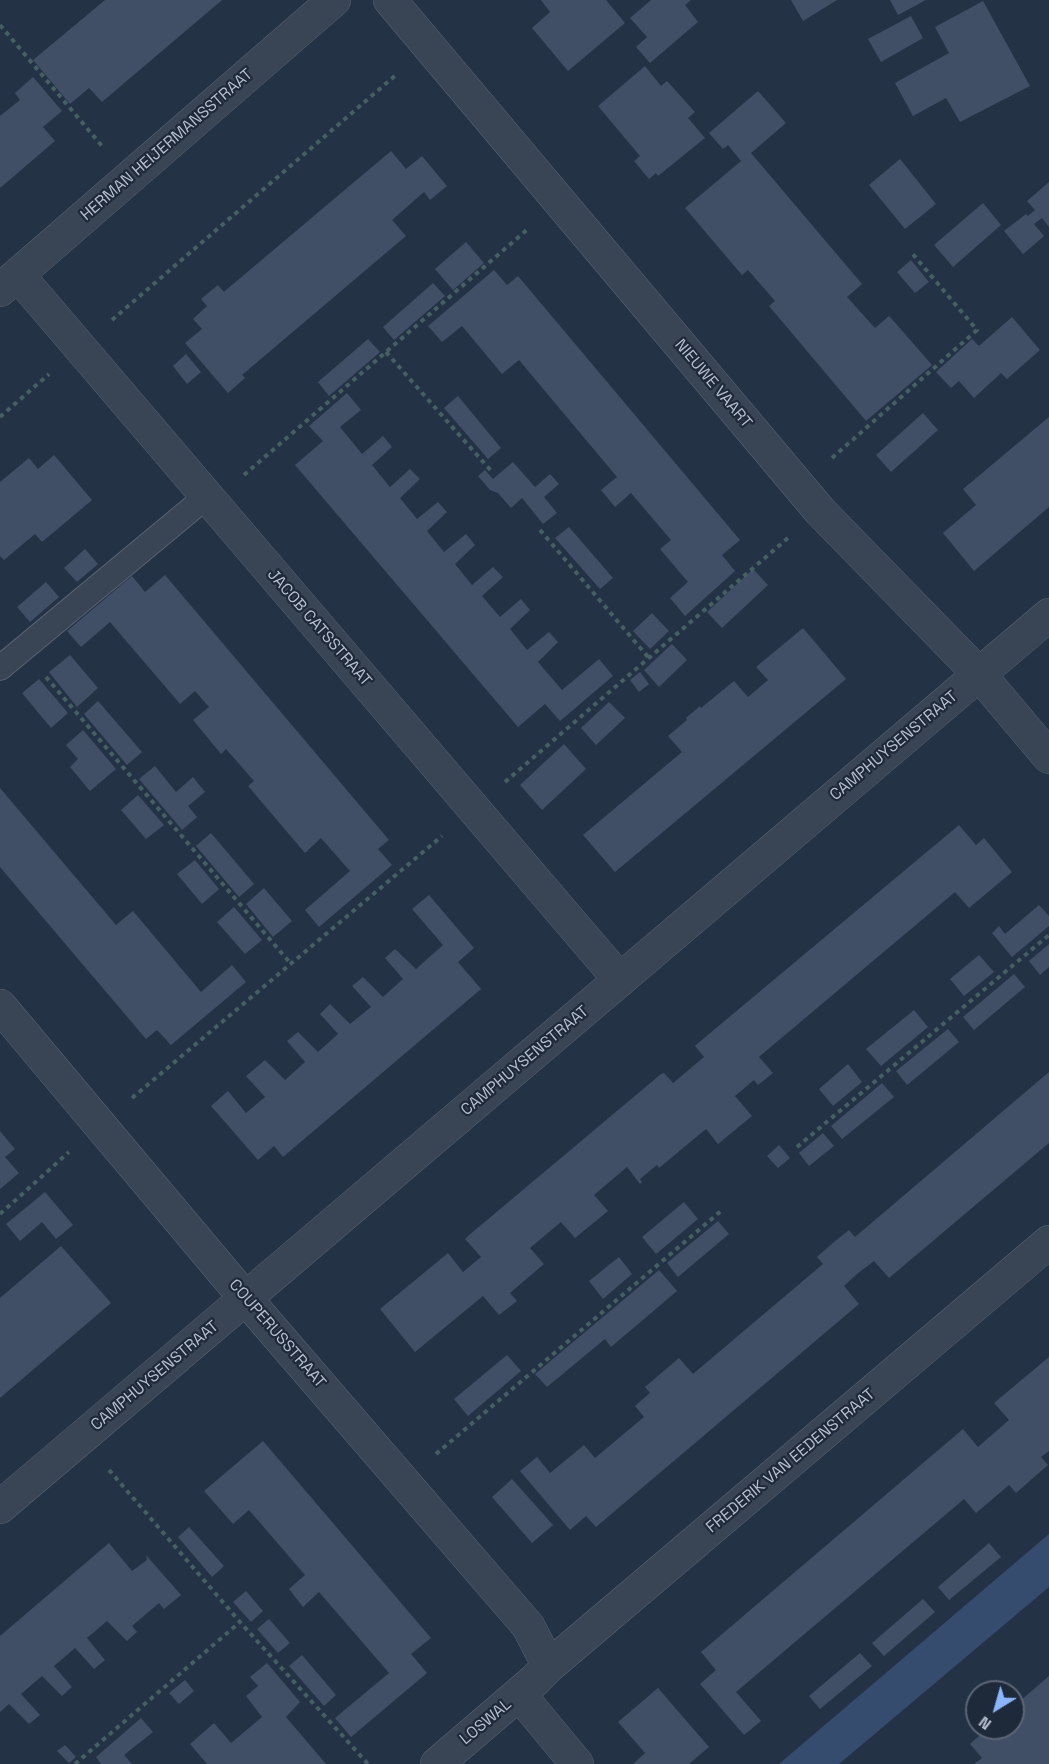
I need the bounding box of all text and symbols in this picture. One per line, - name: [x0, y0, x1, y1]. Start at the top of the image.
- street label: HERMAN HEIJERMANSSTRAAT: [77, 65, 257, 225]
- street label: NIEUWE VAART: [670, 336, 756, 432]
- street label: JACOB CATSSTRAAT: [263, 565, 375, 691]
- street label: CAMPHUYSENSTRAAT: [826, 687, 962, 805]
- street label: CAMPHUYSENSTRAAT: [457, 1002, 593, 1120]
- street label: COUPERUSSTRAAT: [224, 1276, 330, 1392]
- street label: CAMPHUYSENSTRAAT: [87, 1317, 223, 1435]
- street label: FREDERIK VAN EEDENSTRAAT: [703, 1385, 879, 1537]
- north arrow: [965, 1680, 1025, 1740]
- street label: LOSWAL: [456, 1695, 516, 1749]
- text: N: [974, 1712, 996, 1735]

